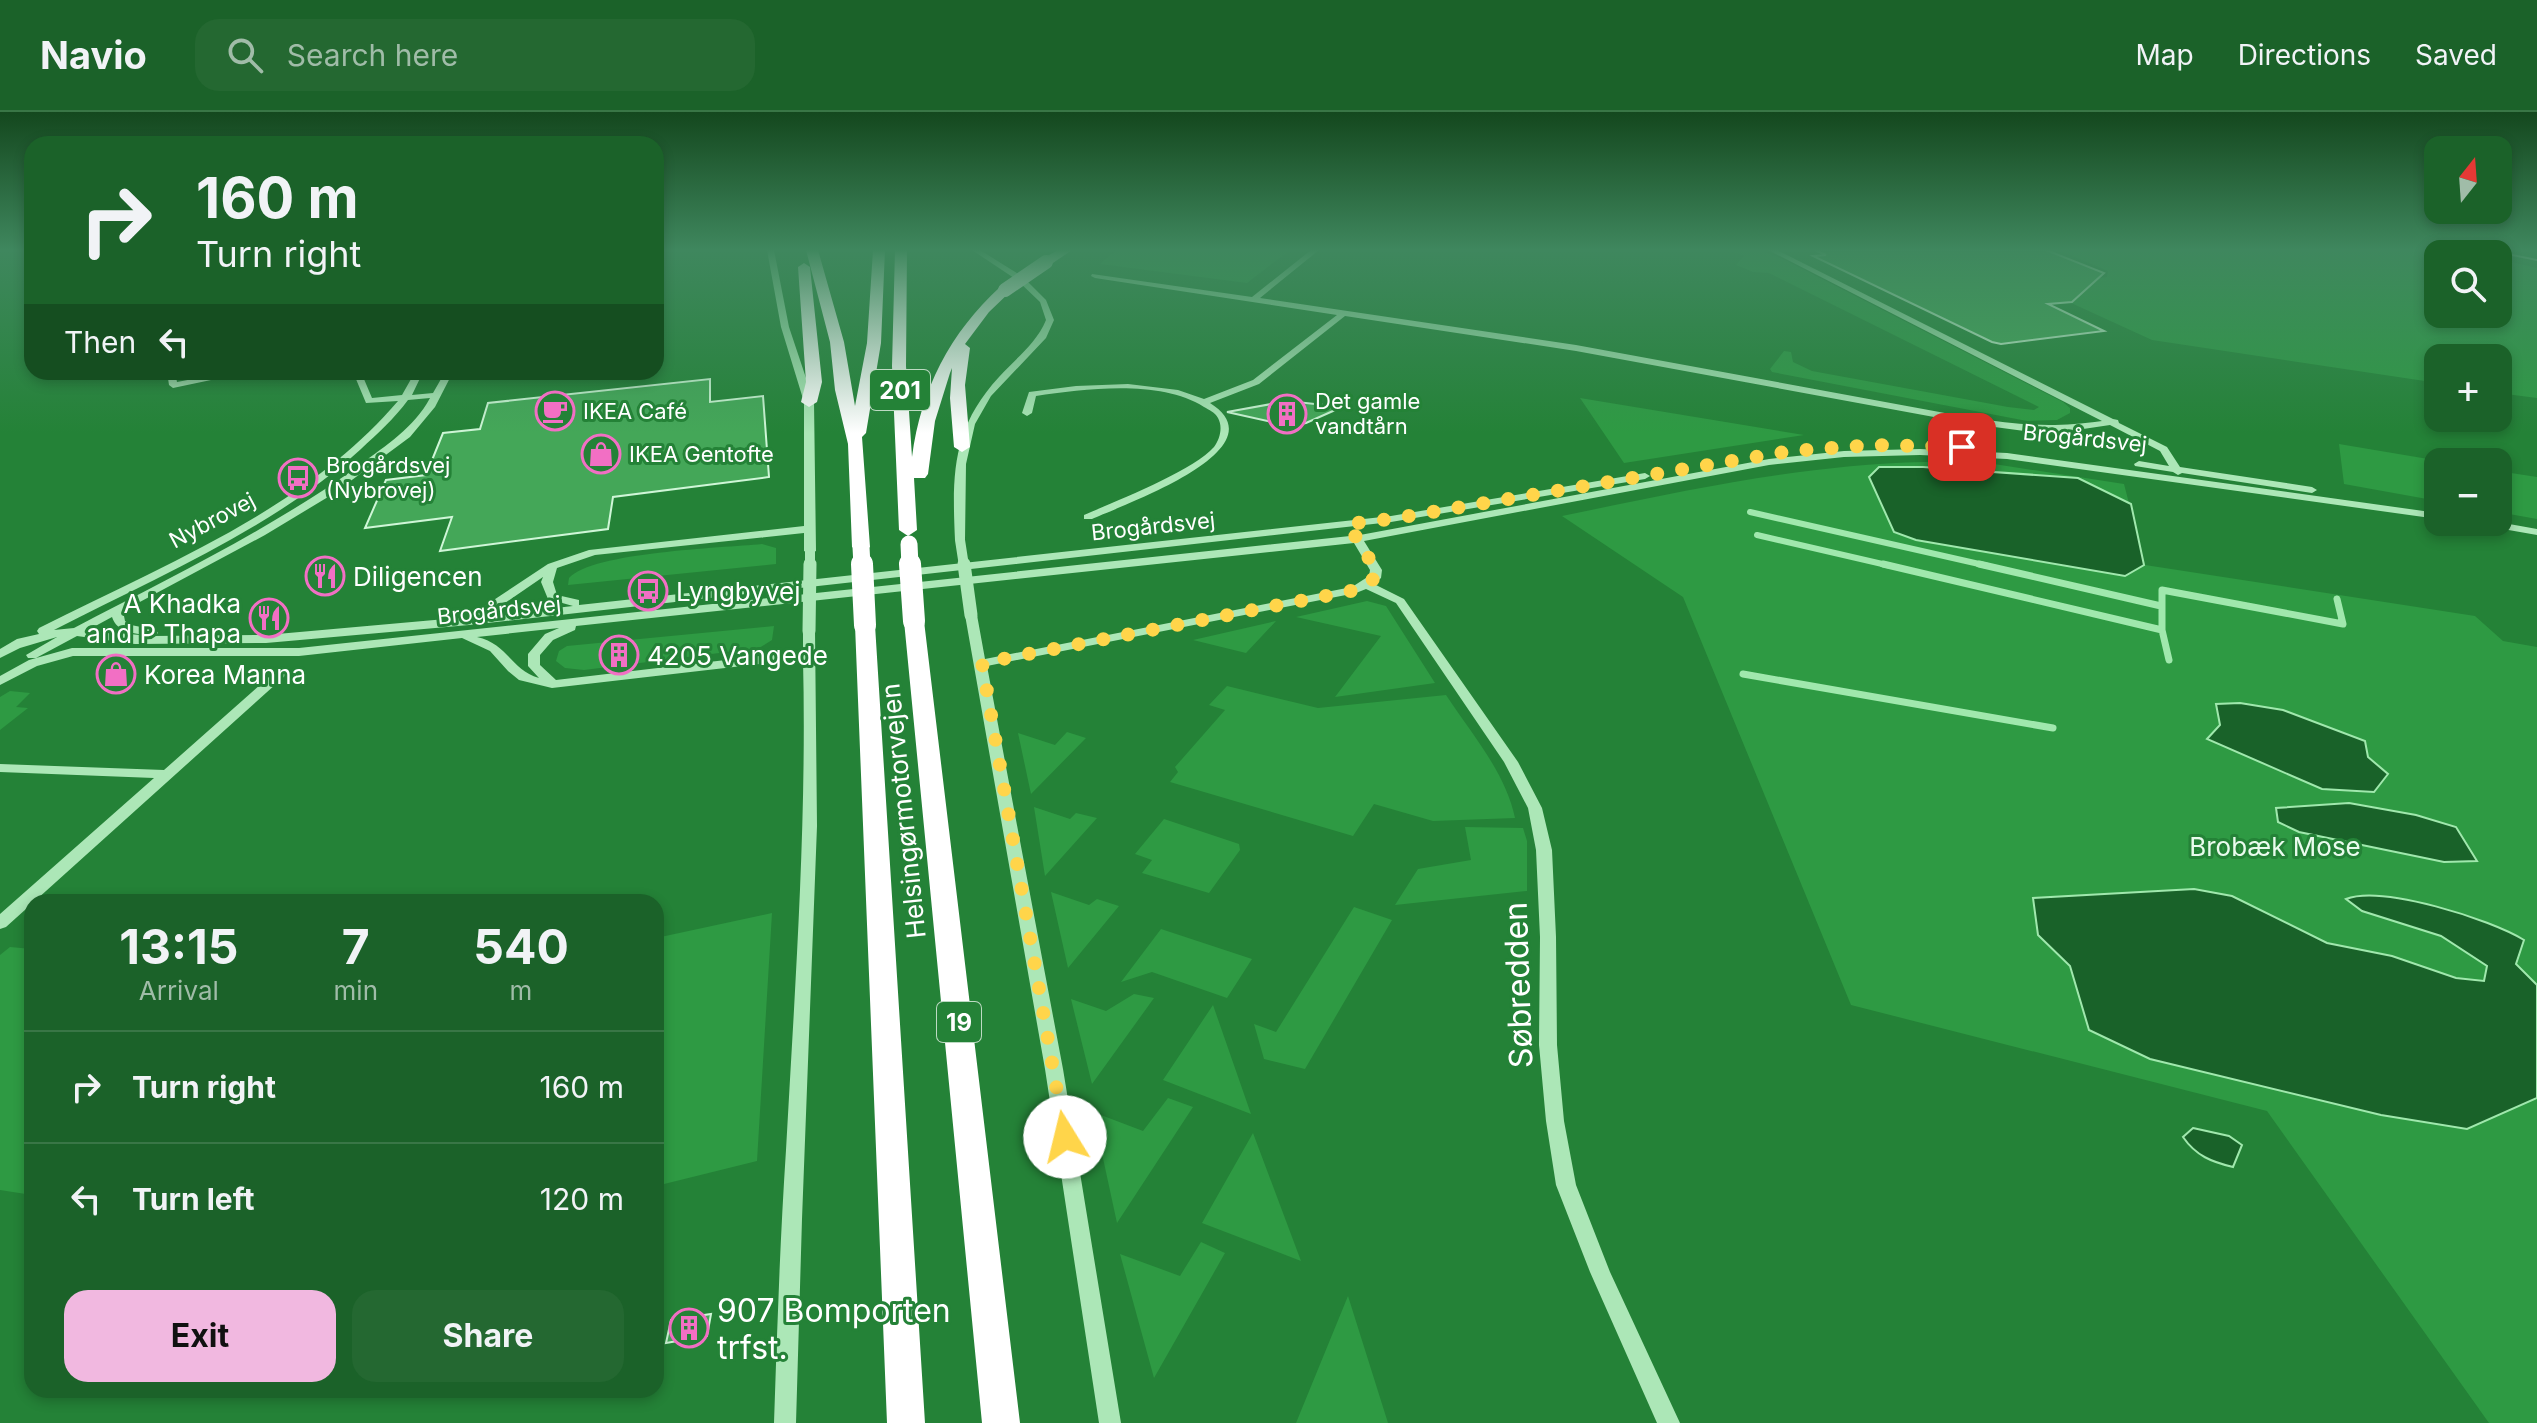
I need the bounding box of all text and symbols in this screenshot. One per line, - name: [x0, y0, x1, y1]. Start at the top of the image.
- search box: [195, 19, 755, 91]
- text: Navio: [40, 32, 147, 78]
- icon: search: [223, 33, 267, 77]
- text: Search here: [287, 37, 458, 73]
- text: Map: [2135, 38, 2194, 72]
- text: Directions: [2238, 38, 2371, 72]
- text: Saved: [2415, 38, 2497, 72]
- north arrow: [2424, 136, 2512, 224]
- map controls: [2424, 136, 2512, 536]
- text: 160 m: [196, 164, 359, 232]
- icon: right: [64, 168, 168, 272]
- text: Turn right: [196, 232, 361, 276]
- button: search: [2424, 240, 2512, 328]
- icon: left: [152, 320, 196, 364]
- text: Then: [64, 324, 136, 360]
- button: +: [2424, 344, 2512, 432]
- road number: 201: [870, 370, 930, 410]
- place label: Det gamle vandtårn: [1315, 388, 1420, 439]
- cafe icon: IKEA Café: [534, 390, 576, 432]
- building icon: Det gamle vandtårn: [1266, 393, 1308, 435]
- place label: IKEA Café: [583, 398, 687, 424]
- pin: [1928, 413, 1996, 481]
- street label: Brogårdsvej: [2022, 419, 2148, 457]
- icon: arrive: [1940, 425, 1984, 469]
- shop icon: IKEA Gentofte: [580, 433, 622, 475]
- place label: IKEA Gentofte: [629, 441, 774, 467]
- button: −: [2424, 448, 2512, 536]
- place label: Brogårdsvej (Nybrovej): [326, 452, 450, 503]
- bus stop icon: Brogårdsvej (Nybrovej): [277, 457, 319, 499]
- street label: Nybrovej: [165, 487, 259, 553]
- street label: Brogårdsvej: [1090, 507, 1216, 545]
- restaurant icon: Diligencen: [304, 555, 346, 597]
- place label: Diligencen: [353, 561, 483, 592]
- bus stop icon: Lyngbyvej: [627, 570, 669, 612]
- place label: Lyngbyvej: [676, 576, 800, 607]
- place label: A Khadka and P Thapa: [86, 588, 241, 649]
- street label: Brogårdsvej: [436, 591, 562, 629]
- restaurant icon: A Khadka and P Thapa: [248, 597, 290, 639]
- building icon: 4205 Vangede: [598, 634, 640, 676]
- place label: 4205 Vangede: [647, 640, 828, 671]
- shop icon: Korea Manna: [95, 653, 137, 695]
- place label: Korea Manna: [144, 659, 306, 690]
- street label: Helsingørmotorvejen: [874, 682, 932, 940]
- park label: Brobæk Mose: [2189, 831, 2361, 862]
- street label: Søbredden: [1496, 901, 1540, 1069]
- text: 13:15: [119, 917, 238, 976]
- text: 7: [342, 917, 370, 976]
- text: 540: [473, 917, 569, 976]
- text: Arrival: [139, 975, 219, 1006]
- text: min: [334, 975, 378, 1006]
- text: m: [510, 975, 532, 1006]
- road number: 19: [937, 1002, 981, 1042]
- icon: right: [64, 1065, 108, 1109]
- text: Turn right: [132, 1069, 276, 1105]
- text: 160 m: [540, 1069, 624, 1105]
- position arrow: [1023, 1095, 1107, 1179]
- icon: left: [64, 1177, 108, 1221]
- text: Turn left: [132, 1181, 254, 1217]
- text: 120 m: [540, 1181, 624, 1217]
- button: Exit: [64, 1290, 336, 1382]
- button: Share: [352, 1290, 624, 1382]
- place label: 907 Bomporten trfst.: [717, 1291, 951, 1367]
- building icon: 907 Bomporten trfst.: [668, 1307, 710, 1349]

